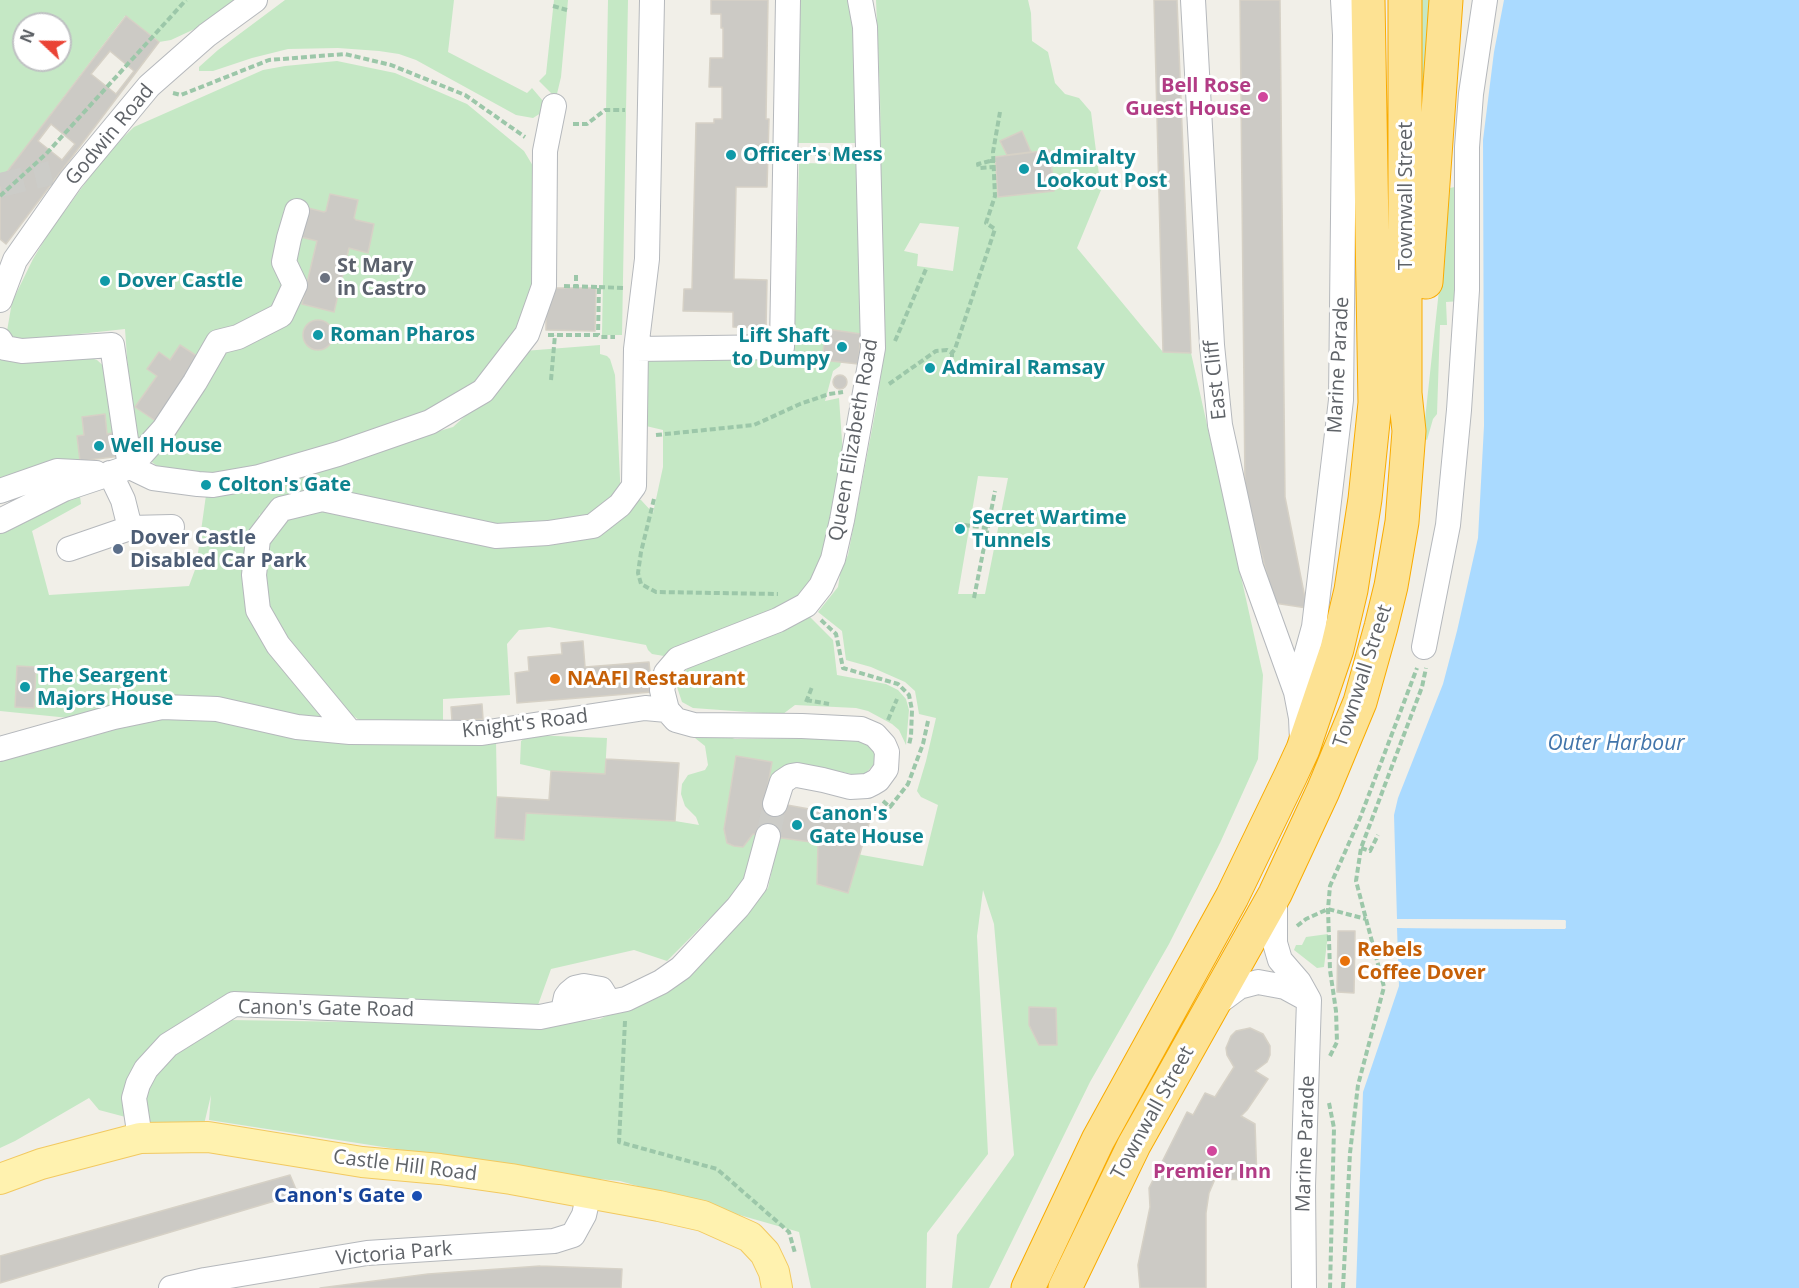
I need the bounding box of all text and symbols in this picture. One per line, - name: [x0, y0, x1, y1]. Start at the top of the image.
- north arrow: [12, 12, 72, 72]
- text: N: [15, 26, 40, 46]
- place label: Bell Rose Guest House: [1125, 74, 1251, 121]
- street label: Godwin Road: [61, 80, 159, 190]
- marker: Bell Rose Guest House: [1256, 90, 1270, 104]
- street label: Townwall Street: [1394, 122, 1418, 270]
- place label: Officer's Mess: [743, 143, 883, 167]
- place label: Admiralty Lookout Post: [1036, 146, 1167, 193]
- marker: Officer's Mess: [724, 148, 738, 162]
- marker: Admiralty Lookout Post: [1017, 162, 1031, 176]
- place label: St Mary in Castro: [337, 254, 426, 301]
- place label: Dover Castle: [117, 269, 243, 293]
- marker: St Mary in Castro: [318, 271, 332, 285]
- marker: Dover Castle: [98, 274, 112, 288]
- street label: Marine Parade: [1323, 296, 1355, 434]
- place label: Roman Pharos: [330, 323, 475, 347]
- place label: Lift Shaft to Dumpy: [732, 324, 830, 371]
- marker: Roman Pharos: [311, 328, 325, 342]
- street label: Queen Elizabeth Road: [824, 337, 884, 543]
- street label: East Cliff: [1200, 339, 1232, 421]
- marker: Lift Shaft to Dumpy: [835, 340, 849, 354]
- place label: Admiral Ramsay: [942, 356, 1105, 380]
- marker: Admiral Ramsay: [923, 361, 937, 375]
- place label: Well House: [111, 434, 222, 458]
- marker: Well House: [92, 439, 106, 453]
- place label: Colton's Gate: [218, 473, 351, 497]
- marker: Colton's Gate: [199, 478, 213, 492]
- place label: Secret Wartime Tunnels: [972, 506, 1127, 553]
- marker: Secret Wartime Tunnels: [953, 522, 967, 536]
- place label: Dover Castle Disabled Car Park: [130, 526, 307, 573]
- marker: Dover Castle Disabled Car Park: [111, 542, 125, 556]
- street label: Townwall Street: [1329, 602, 1397, 750]
- place label: The Seargent Majors House: [37, 664, 173, 711]
- place label: NAAFI Restaurant: [567, 667, 746, 691]
- marker: NAAFI Restaurant: [548, 672, 562, 686]
- marker: The Seargent Majors House: [18, 680, 32, 694]
- street label: Knight's Road: [461, 704, 589, 744]
- water label: Outer Harbour: [1547, 731, 1685, 757]
- place label: Canon's Gate House: [809, 802, 924, 849]
- marker: Canon's Gate House: [790, 818, 804, 832]
- place label: Rebels Coffee Dover: [1357, 938, 1486, 985]
- marker: Rebels Coffee Dover: [1338, 954, 1352, 968]
- street label: Canon's Gate Road: [238, 995, 414, 1023]
- street label: Townwall Street: [1106, 1042, 1200, 1184]
- street label: Marine Parade: [1292, 1075, 1320, 1213]
- marker: Premier Inn: [1205, 1144, 1219, 1158]
- street label: Castle Hill Road: [332, 1145, 478, 1187]
- place label: Premier Inn: [1153, 1160, 1271, 1184]
- place label: Canon's Gate: [274, 1184, 405, 1208]
- marker: Canon's Gate: [410, 1189, 424, 1203]
- street label: Victoria Park: [335, 1237, 453, 1271]

